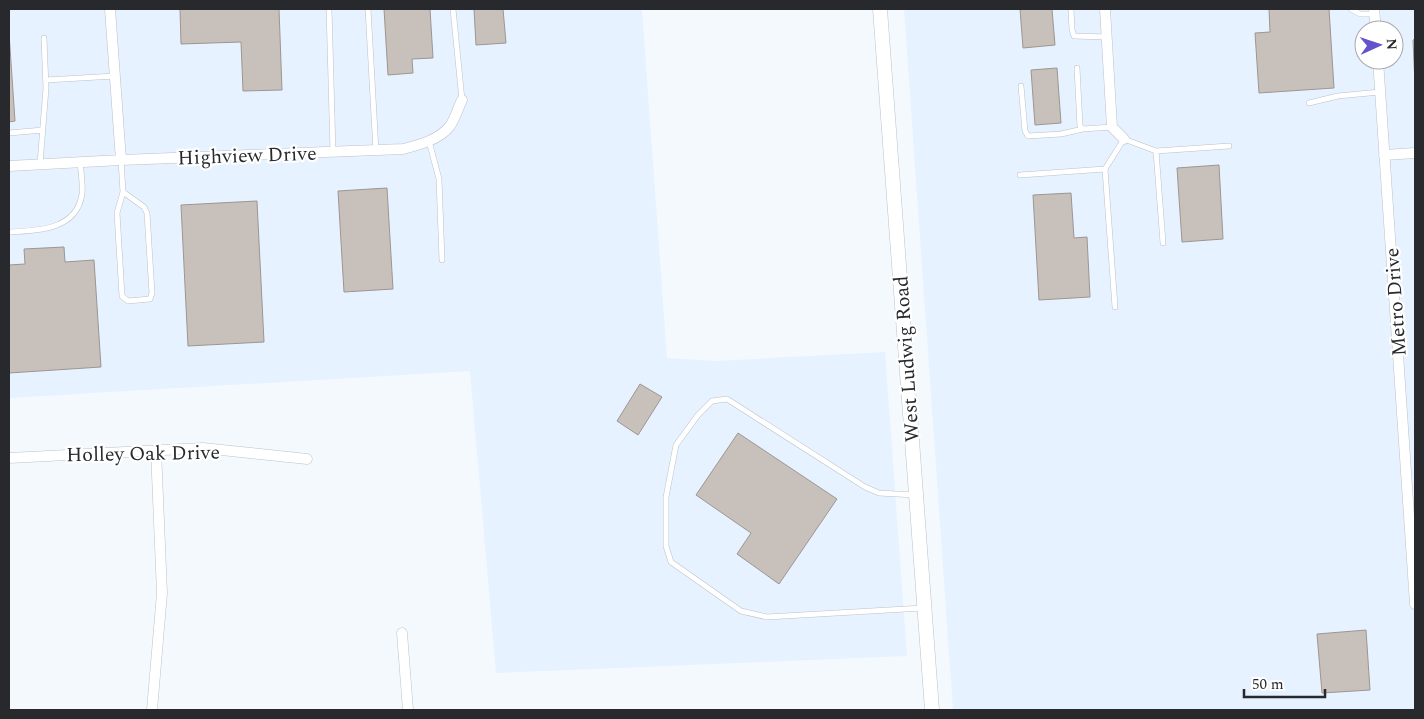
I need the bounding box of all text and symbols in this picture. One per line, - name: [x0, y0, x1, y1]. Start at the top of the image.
- north arrow: [1354, 20, 1404, 70]
- text: N: [1381, 38, 1402, 51]
- street label: Highview Drive: [177, 139, 317, 173]
- street label: Metro Drive: [1377, 247, 1415, 357]
- street label: West Ludwig Road: [886, 275, 928, 443]
- street label: Holley Oak Drive: [66, 438, 220, 470]
- scale bar: [1244, 666, 1325, 698]
- text: 50 m: [1252, 673, 1284, 696]

